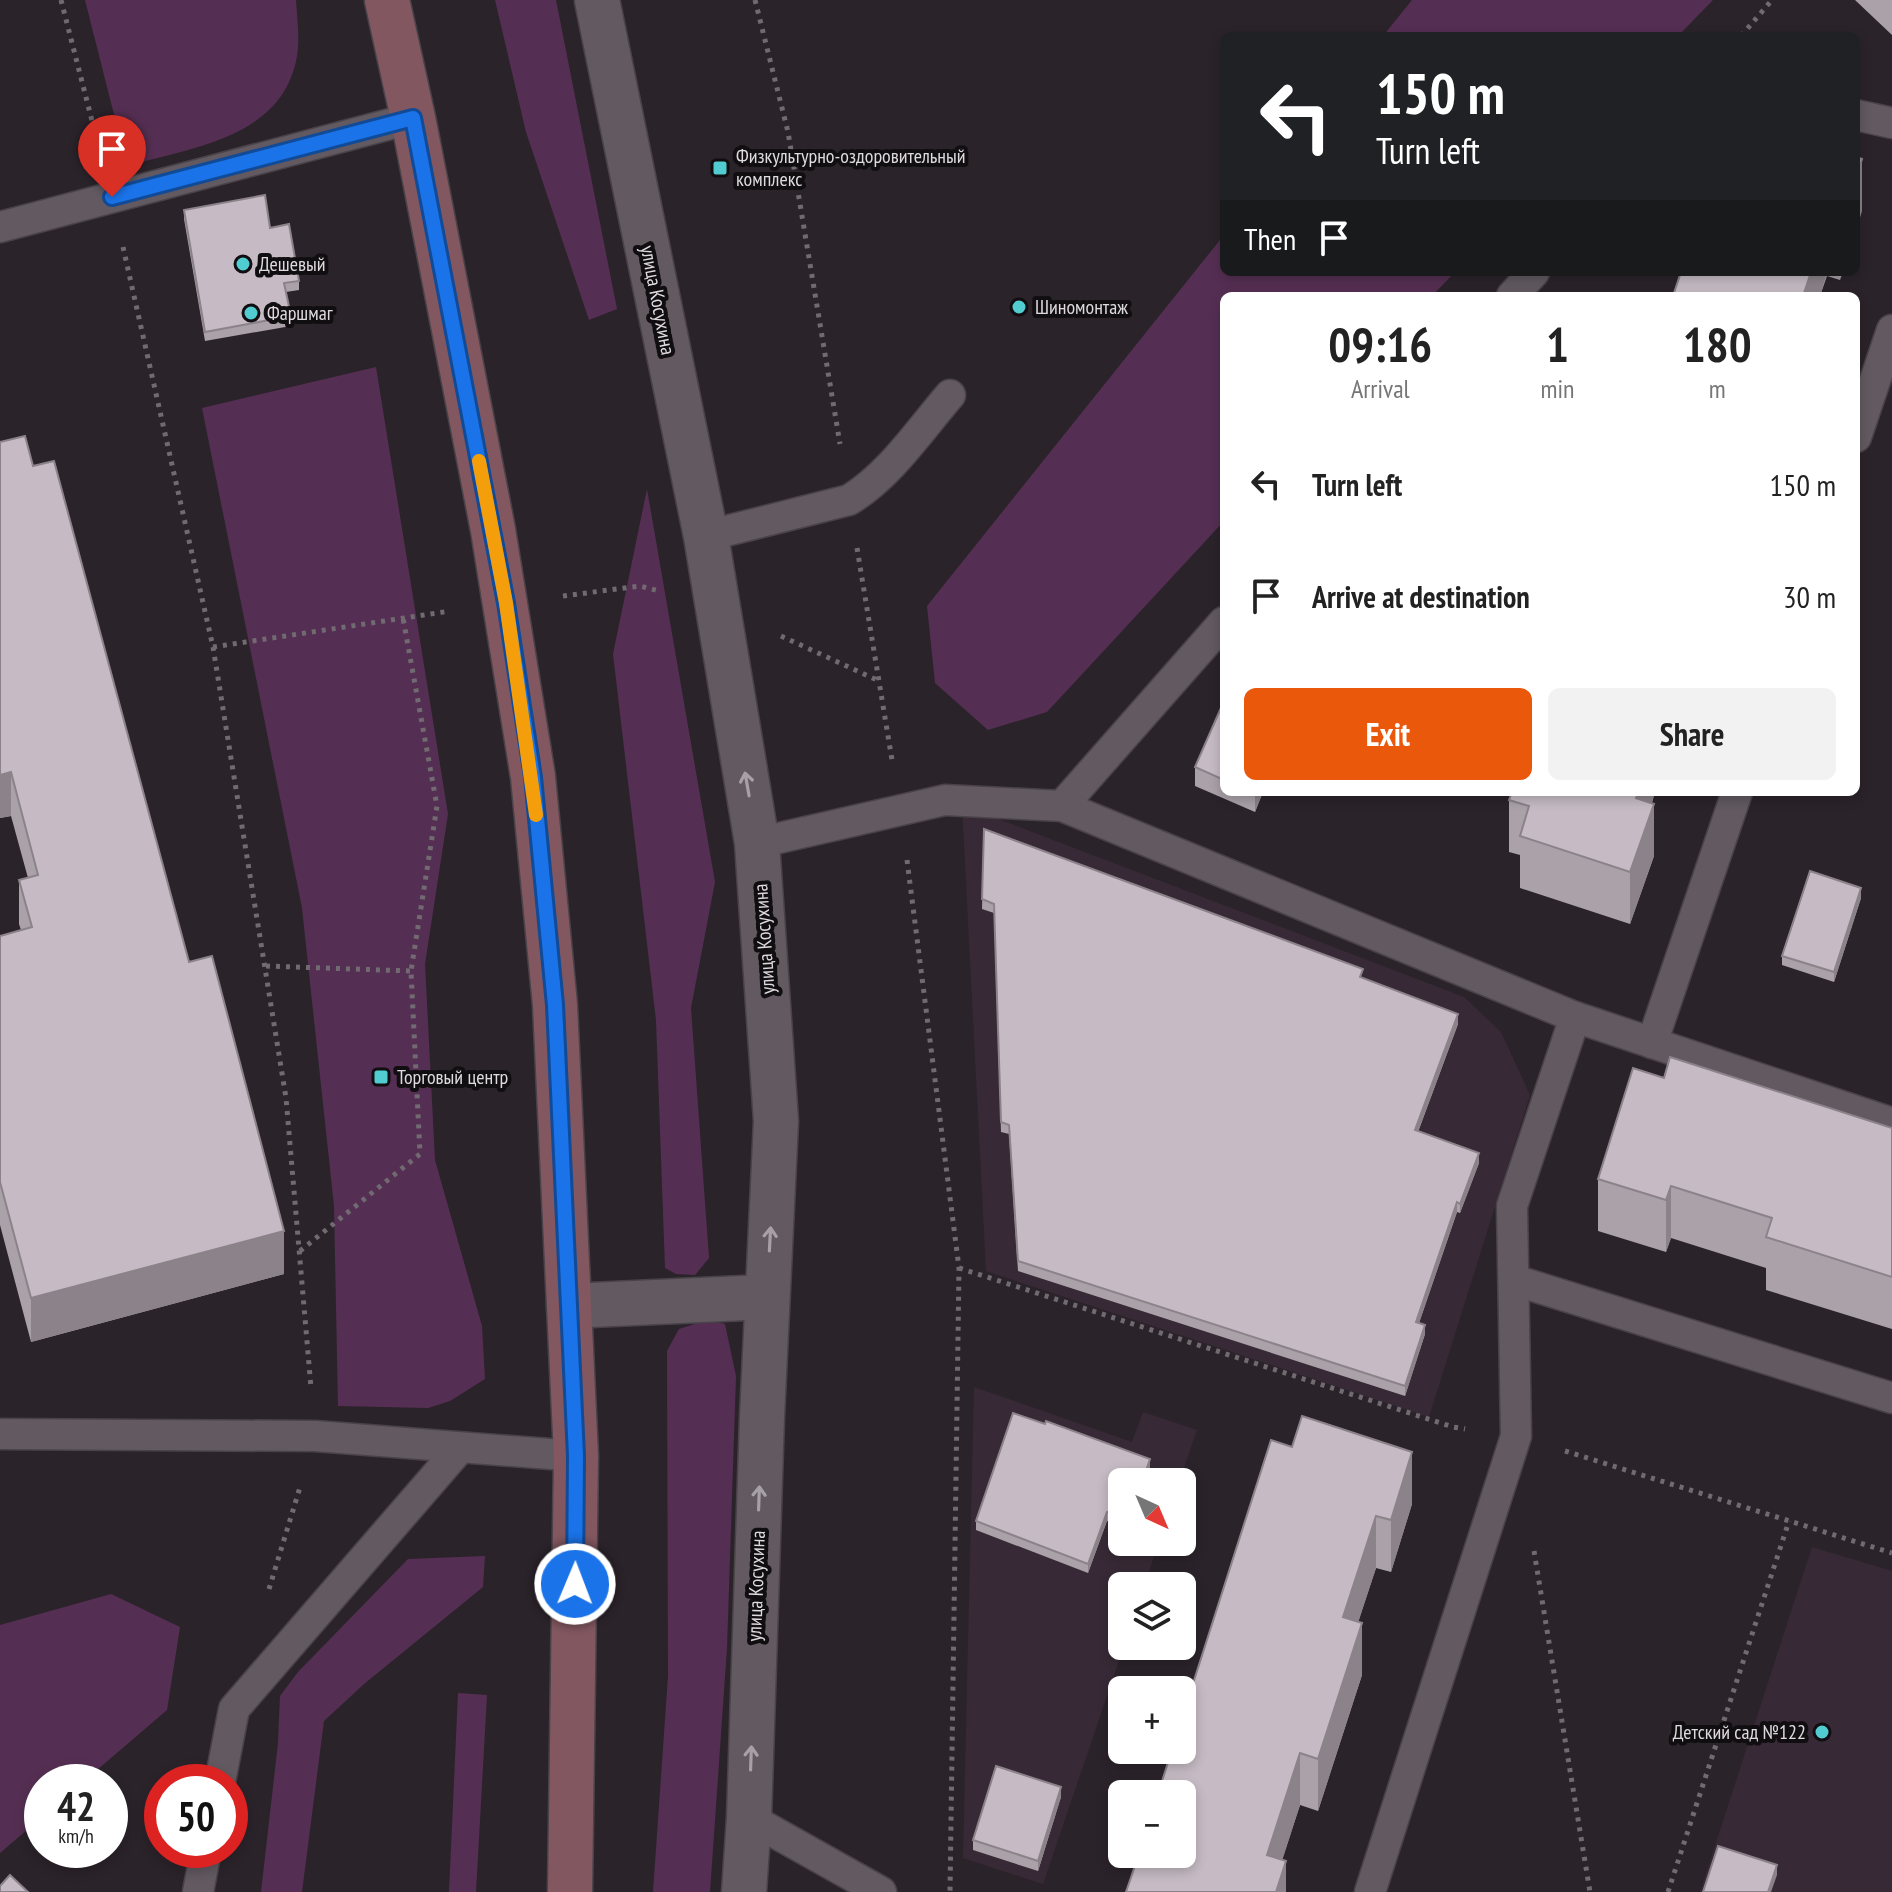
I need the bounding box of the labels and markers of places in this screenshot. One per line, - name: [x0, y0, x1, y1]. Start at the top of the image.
- pin: [78, 115, 146, 197]
- place label: Физкультурно-оздоровительный комплекс: [736, 143, 966, 192]
- marker: Физкультурно-оздоровительный комплекс: [711, 159, 729, 177]
- place label: Дешевый: [259, 251, 326, 277]
- marker: Дешевый: [234, 255, 252, 273]
- place label: Шиномонтаж: [1035, 294, 1128, 320]
- marker: Шиномонтаж: [1010, 298, 1028, 316]
- place label: Фаршмаг: [267, 300, 333, 326]
- marker: Фаршмаг: [242, 304, 260, 322]
- place label: Торговый центр: [397, 1064, 508, 1090]
- marker: Торговый центр: [372, 1068, 390, 1086]
- place label: Детский сад №122: [1673, 1719, 1806, 1745]
- marker: Детский сад №122: [1813, 1723, 1831, 1741]

